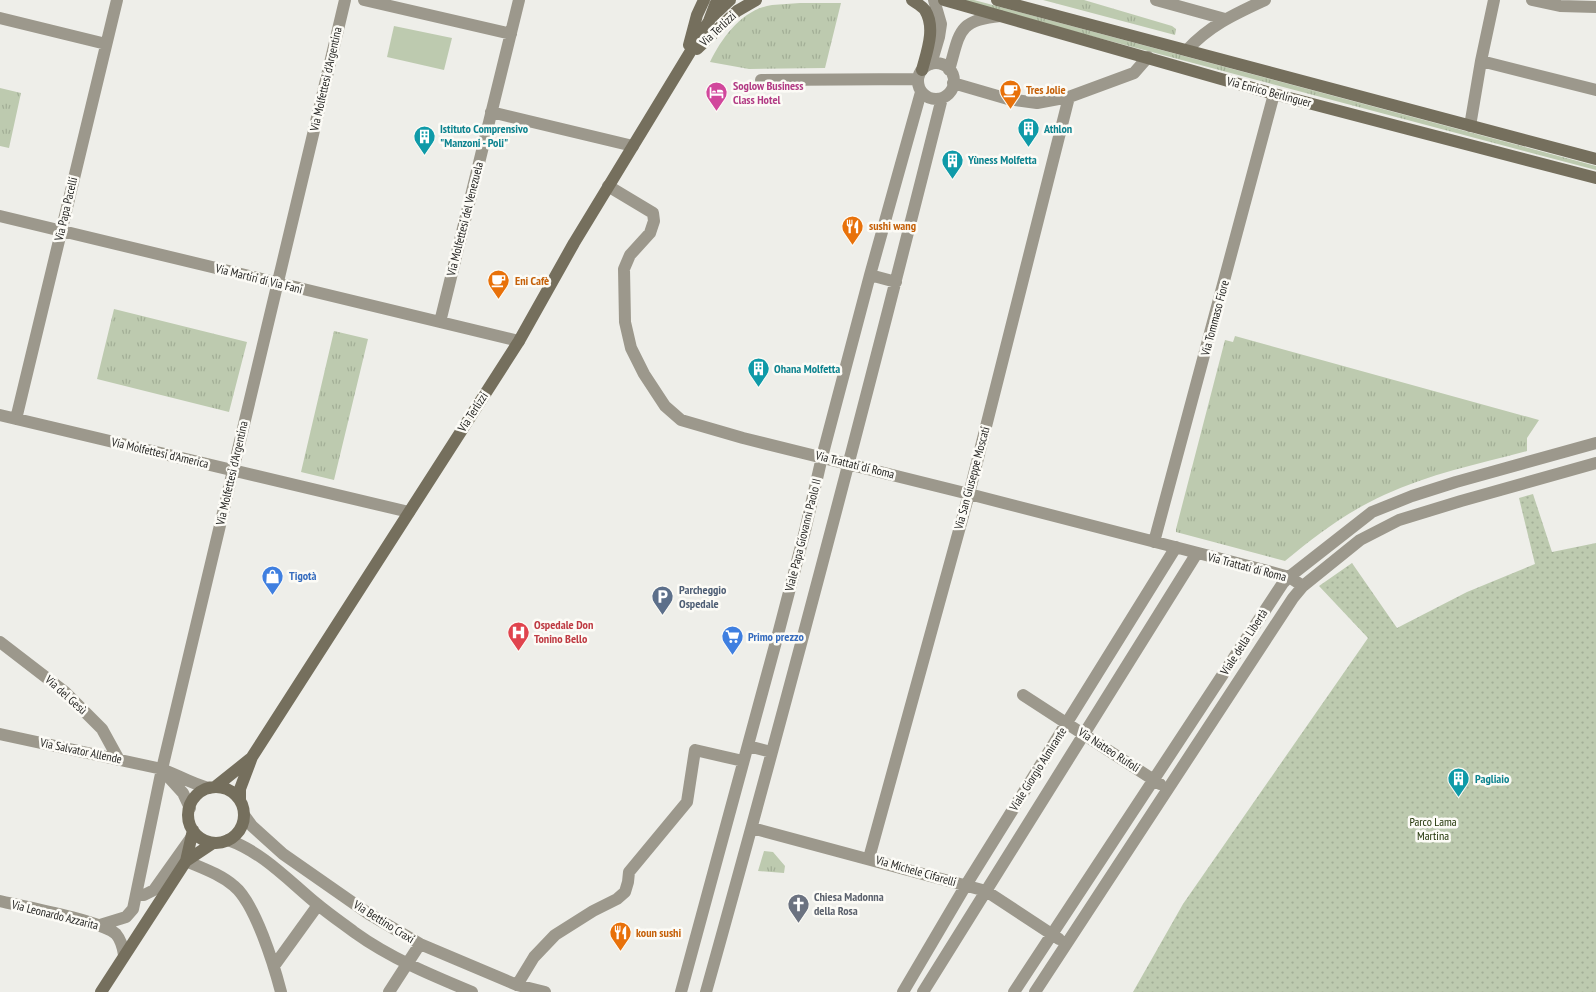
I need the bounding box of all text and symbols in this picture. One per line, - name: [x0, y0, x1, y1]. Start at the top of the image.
- street label: Via Terlizzi: [696, 8, 739, 50]
- street label: Via Molfettesi d'Argentina: [306, 25, 345, 133]
- street label: Via Enrico Berlinguer: [1224, 73, 1314, 110]
- place label: Soglow Business Class Hotel: [733, 78, 804, 107]
- cafe icon: Tres Jolie: [998, 78, 1022, 109]
- hotel icon: Soglow Business Class Hotel: [705, 81, 729, 112]
- place label: Tres Jolie: [1026, 82, 1066, 97]
- building icon: Athlon: [1016, 117, 1040, 148]
- place label: Istituto Comprensivo "Manzoni - Poli": [440, 121, 529, 150]
- place label: Athlon: [1043, 121, 1072, 136]
- building icon: Istituto Comprensivo "Manzoni - Poli": [412, 124, 436, 155]
- building icon: Yùness Molfetta: [940, 148, 964, 179]
- place label: Yùness Molfetta: [967, 152, 1037, 167]
- street label: Via Molfettesi del Venezuela: [443, 160, 486, 278]
- street label: Via Papa Pacelli: [51, 175, 80, 243]
- restaurant icon: sushi wang: [841, 214, 865, 245]
- place label: sushi wang: [869, 218, 916, 233]
- street label: Via Martiri di Via Fani: [213, 260, 304, 297]
- cafe icon: Eni Cafè: [487, 269, 511, 300]
- place label: Eni Cafè: [515, 273, 549, 288]
- street label: Via Tommaso Fiore: [1197, 278, 1232, 358]
- building icon: Ohana Molfetta: [746, 357, 770, 388]
- place label: Ohana Molfetta: [774, 361, 840, 376]
- street label: Via Terlizzi: [454, 389, 491, 435]
- street label: Via Molfettesi d'Argentina: [212, 419, 251, 527]
- street label: Via San Giuseppe Moscati: [950, 425, 992, 532]
- street label: Via Molfettesi d'America: [109, 434, 210, 471]
- street label: Via Trattati di Roma: [813, 447, 896, 482]
- street label: Viale Papa Giovanni Paolo II: [781, 477, 824, 594]
- street label: Via Trattati di Roma: [1205, 549, 1288, 584]
- shop icon: Tigotà: [261, 564, 285, 595]
- place label: Tigotà: [289, 568, 317, 583]
- place label: Parcheggio Ospedale: [679, 582, 727, 611]
- parking icon: Parcheggio Ospedale: [651, 585, 675, 616]
- street label: Viale della Libertà: [1216, 606, 1271, 678]
- place label: Ospedale Don Tonino Bello: [534, 617, 593, 646]
- hospital icon: Ospedale Don Tonino Bello: [506, 620, 530, 651]
- supermarket icon: Primo prezzo: [720, 625, 744, 656]
- place label: Primo prezzo: [748, 629, 805, 644]
- street label: Via del Gesù: [42, 671, 90, 717]
- street label: Viale Giorgio Almirante: [1005, 724, 1069, 814]
- street label: Via Natteo Rufoli: [1075, 724, 1143, 775]
- street label: Via Salvator Allende: [38, 734, 123, 767]
- building icon: Pagliaio: [1447, 767, 1471, 798]
- place label: Pagliaio: [1475, 771, 1510, 786]
- park label: Parco Lama Martina: [1409, 814, 1457, 843]
- street label: Via Michele Cifarelli: [873, 852, 958, 889]
- place label: Chiesa Madonna della Rosa: [814, 889, 884, 918]
- church icon: Chiesa Madonna della Rosa: [786, 892, 810, 923]
- street label: Via Leonardo Azzarita: [9, 896, 100, 933]
- street label: Via Bettino Craxi: [350, 896, 418, 946]
- restaurant icon: koun sushi: [608, 921, 632, 952]
- place label: koun sushi: [636, 925, 682, 940]

